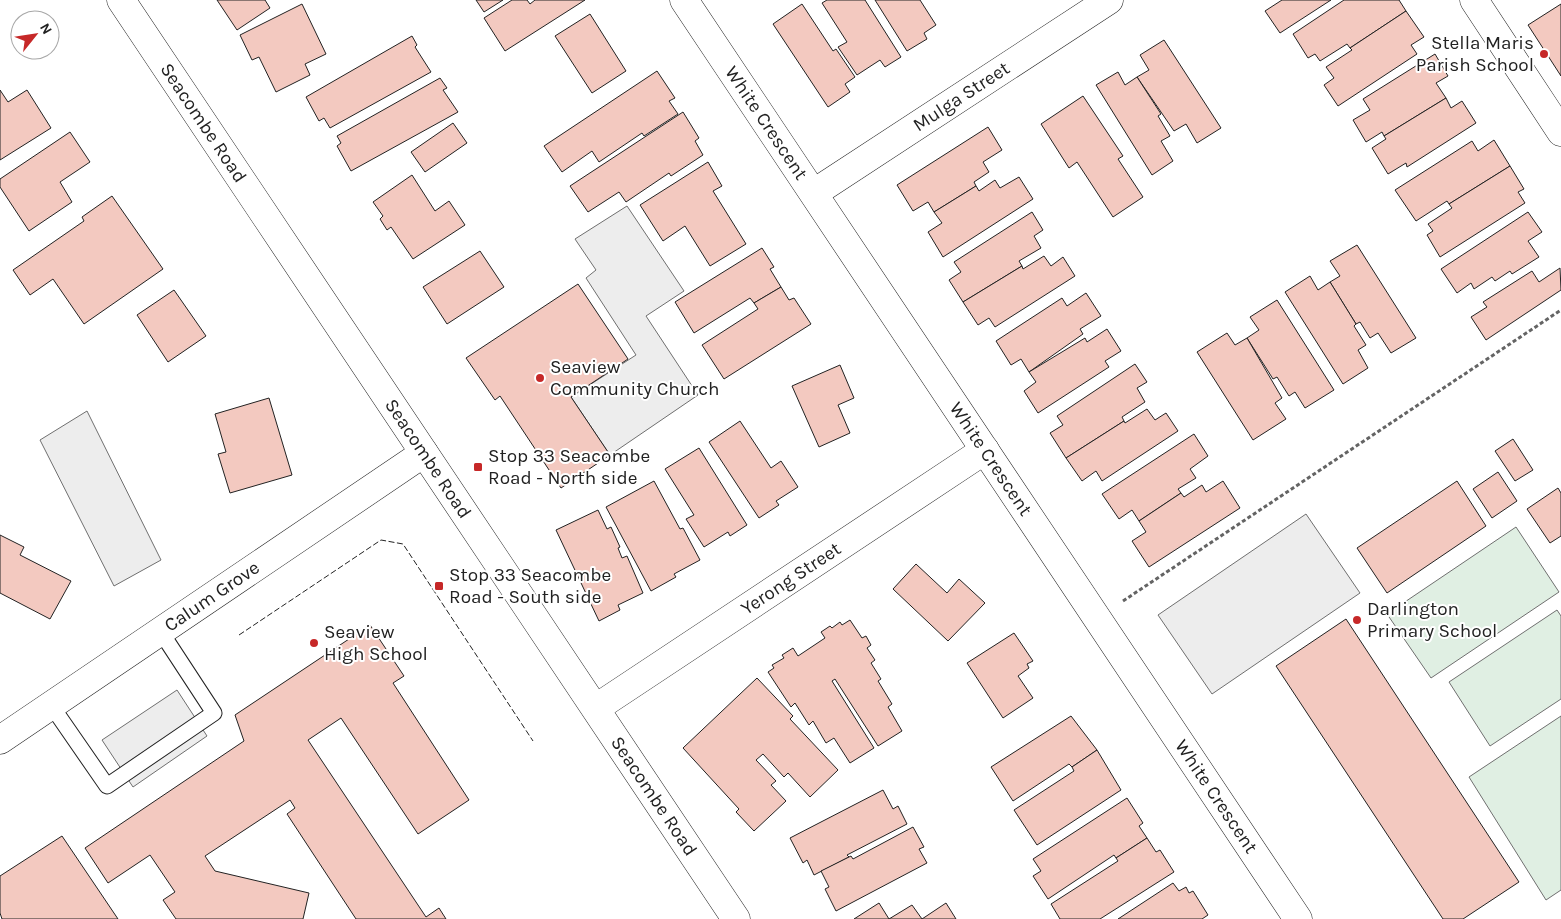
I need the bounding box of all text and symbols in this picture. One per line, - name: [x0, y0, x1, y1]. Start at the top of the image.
- north arrow: [10, 10, 60, 60]
- text: N: [36, 20, 56, 37]
- place label: Stella Maris Parish School: [1416, 32, 1534, 76]
- marker: Stella Maris Parish School: [1538, 48, 1550, 60]
- street label: Mulga Street: [909, 57, 1014, 136]
- street label: Seacombe Road: [156, 59, 251, 187]
- street label: White Crescent: [720, 62, 812, 184]
- place label: Seaview Community Church: [550, 356, 719, 400]
- marker: Seaview Community Church: [534, 372, 546, 384]
- street label: Seacombe Road: [380, 395, 476, 523]
- street label: White Crescent: [945, 398, 1036, 520]
- place label: Stop 33 Seacombe Road - North side: [488, 445, 650, 489]
- marker: Stop 33 Seacombe Road - North side: [472, 461, 484, 473]
- street label: Yerong Street: [737, 538, 845, 620]
- street label: Calum Grove: [160, 557, 264, 636]
- place label: Stop 33 Seacombe Road - South side: [449, 564, 611, 608]
- marker: Stop 33 Seacombe Road - South side: [433, 580, 445, 592]
- place label: Darlington Primary School: [1367, 598, 1497, 642]
- marker: Darlington Primary School: [1351, 614, 1363, 626]
- place label: Seaview High School: [324, 621, 428, 665]
- marker: Seaview High School: [308, 637, 320, 649]
- street label: Seacombe Road: [606, 732, 702, 860]
- street label: White Crescent: [1170, 736, 1262, 858]

